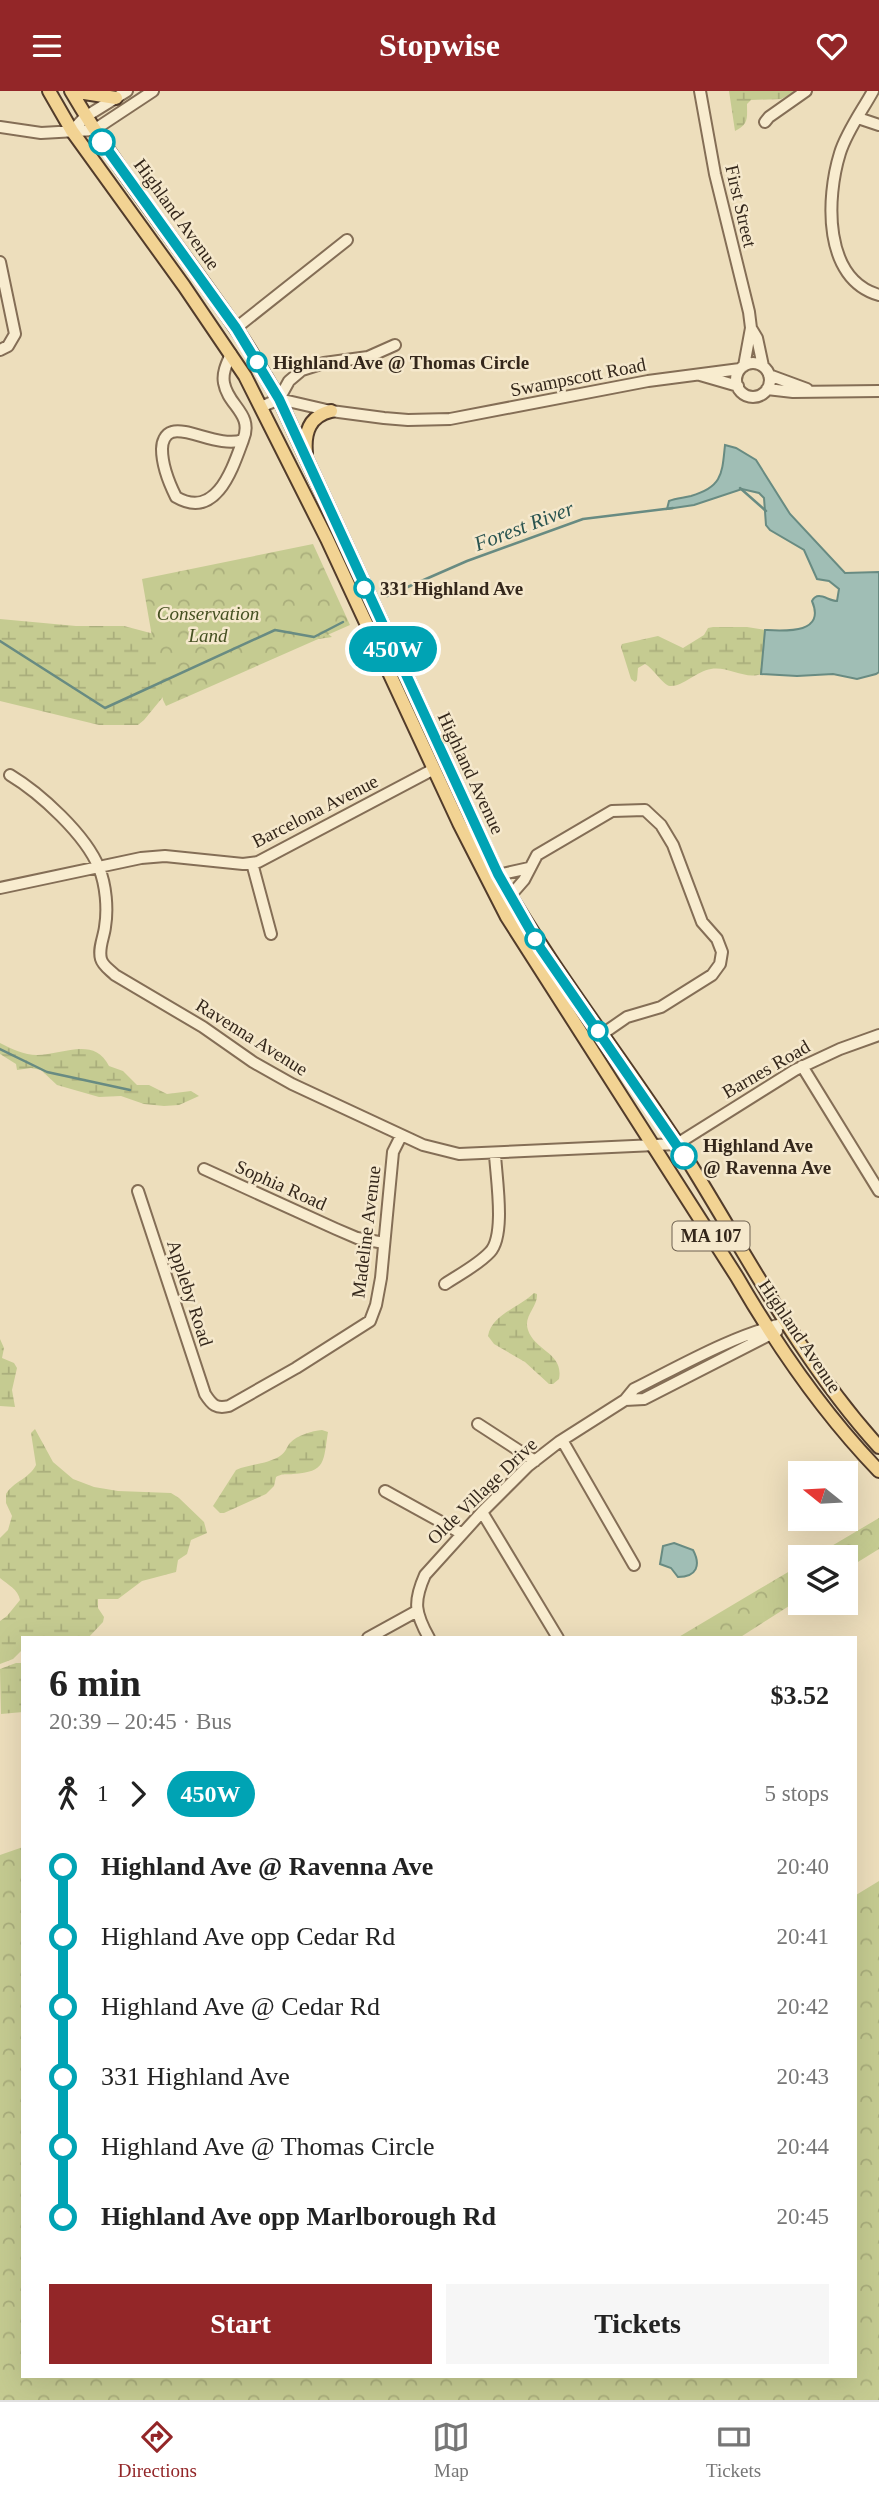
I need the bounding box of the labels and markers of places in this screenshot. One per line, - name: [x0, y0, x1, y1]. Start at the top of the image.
- unlabelled marker: [89, 129, 115, 155]
- marker: Highland Ave @ Thomas Circle: [247, 352, 267, 372]
- place label: Highland Ave @ Thomas Circle: [273, 352, 529, 373]
- marker: 331 Highland Ave: [354, 578, 374, 598]
- place label: 331 Highland Ave: [380, 578, 523, 599]
- unlabelled marker: [525, 929, 545, 949]
- unlabelled marker: [588, 1021, 608, 1041]
- place label: Highland Ave @ Ravenna Ave: [703, 1135, 831, 1178]
- marker: Highland Ave @ Ravenna Ave: [671, 1143, 697, 1169]

